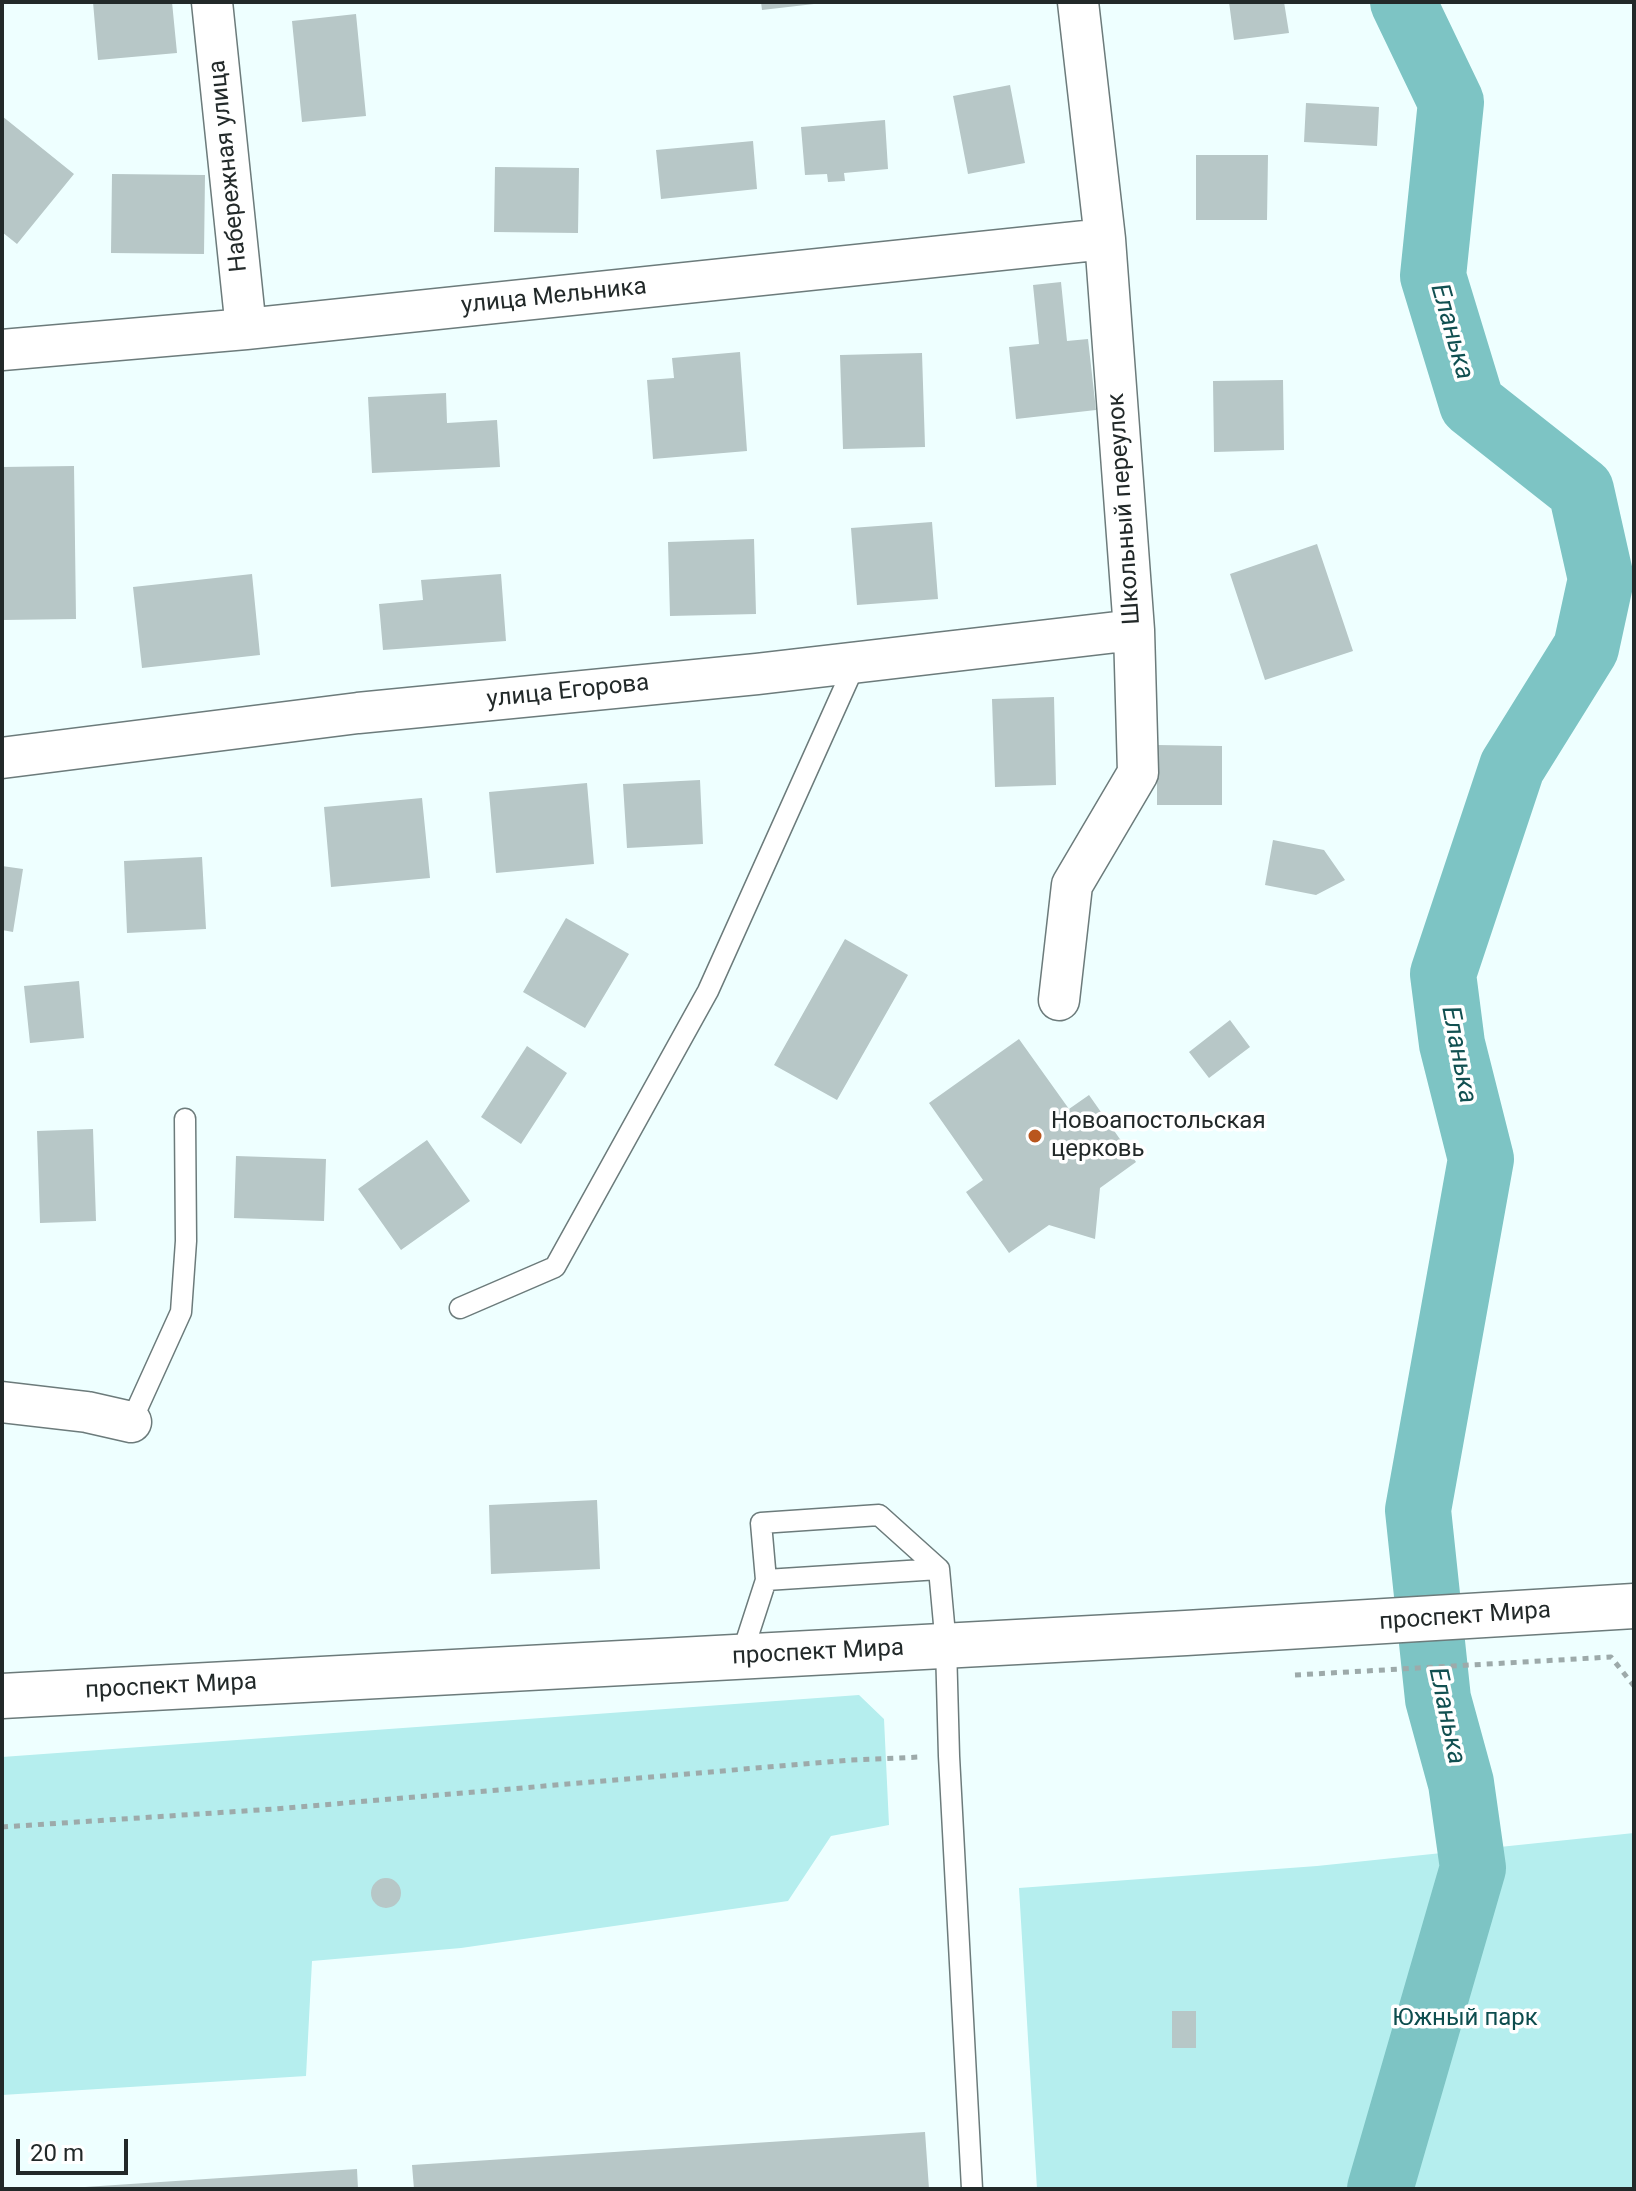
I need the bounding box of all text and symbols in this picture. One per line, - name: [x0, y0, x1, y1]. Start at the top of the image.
- street label: Набережная улица: [204, 59, 254, 273]
- street label: улица Мельника: [460, 273, 648, 321]
- water label: Еланька: [1422, 280, 1480, 384]
- street label: Школьный переулок: [1103, 392, 1147, 626]
- street label: улица Егорова: [485, 669, 651, 715]
- water label: Еланька: [1433, 1004, 1483, 1106]
- place label: Новоапостольская церковь: [1051, 1108, 1266, 1164]
- marker: Новоапостольская церковь: [1026, 1127, 1044, 1145]
- street label: проспект Мира: [1378, 1597, 1552, 1637]
- street label: проспект Мира: [731, 1634, 905, 1672]
- water label: Еланька: [1421, 1665, 1471, 1767]
- street label: проспект Мира: [84, 1668, 258, 1706]
- park label: Южный парк: [1392, 2005, 1538, 2033]
- scale bar: [20, 2123, 132, 2173]
- text: 20 m: [30, 2139, 84, 2167]

